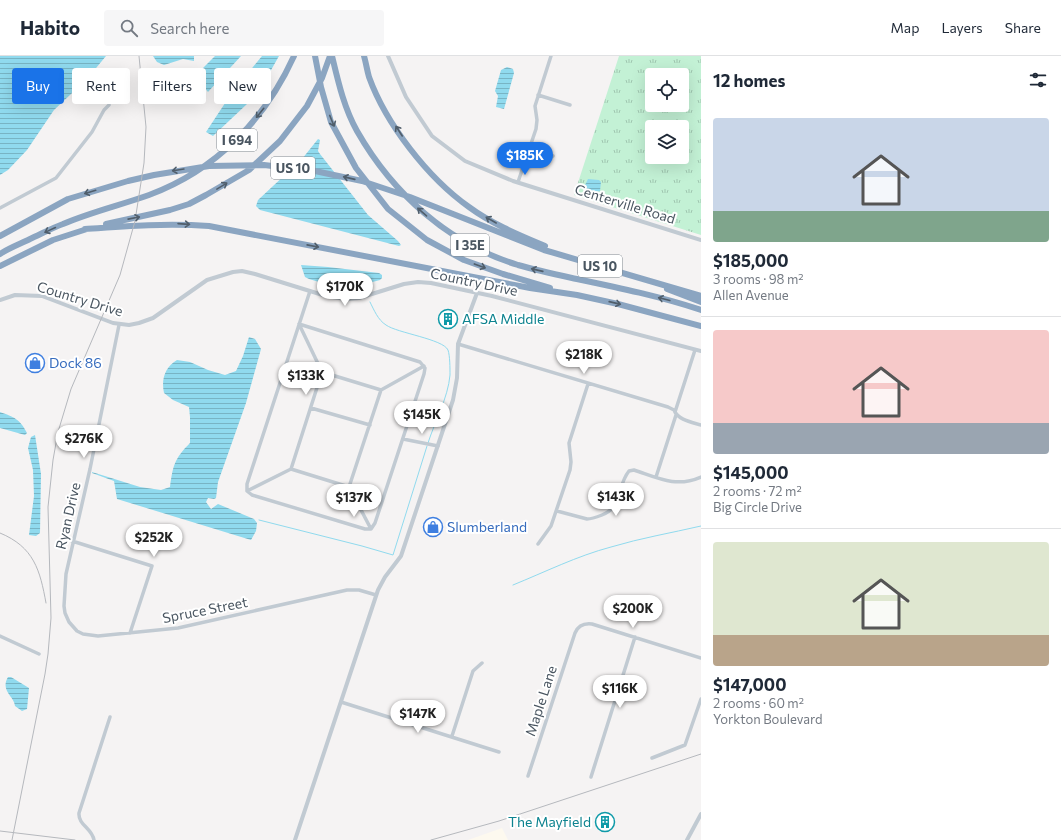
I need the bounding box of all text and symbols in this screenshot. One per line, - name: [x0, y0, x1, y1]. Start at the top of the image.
- search box: [104, 10, 384, 46]
- text: Habito: [20, 16, 80, 39]
- icon: search: [118, 17, 140, 39]
- text: Search here: [150, 19, 229, 37]
- text: Map: [891, 19, 919, 36]
- text: Layers: [941, 19, 983, 36]
- text: Share: [1005, 19, 1041, 36]
- chip: Buy: [12, 68, 64, 104]
- chip: Rent: [72, 68, 130, 104]
- chip: Filters: [138, 68, 206, 104]
- chip: New: [214, 68, 271, 104]
- map controls: [645, 68, 689, 164]
- button: locate: [645, 68, 689, 112]
- icon: filters: [1027, 69, 1049, 91]
- text: 12 homes: [713, 70, 785, 91]
- one-way arrow: [256, 108, 265, 119]
- one-way arrow: [328, 114, 336, 126]
- button: layers: [645, 120, 689, 164]
- one-way arrow: [394, 125, 402, 137]
- road number: I 694: [217, 129, 257, 151]
- pin: $185K: [497, 142, 553, 176]
- icon: home: [845, 144, 917, 216]
- text: $185K: [506, 147, 544, 163]
- road number: US 10: [271, 157, 315, 179]
- one-way arrow: [172, 167, 185, 175]
- one-way arrow: [343, 174, 356, 182]
- street label: Centerville Road: [573, 180, 677, 227]
- one-way arrow: [216, 181, 228, 189]
- one-way arrow: [84, 189, 97, 196]
- one-way arrow: [417, 207, 428, 216]
- one-way arrow: [128, 213, 141, 221]
- one-way arrow: [485, 216, 497, 224]
- one-way arrow: [177, 221, 190, 228]
- one-way arrow: [44, 227, 56, 234]
- road number: I 35E: [451, 234, 489, 256]
- one-way arrow: [306, 242, 319, 250]
- text: $185,000: [713, 250, 789, 271]
- road number: US 10: [578, 255, 622, 277]
- one-way arrow: [473, 262, 485, 270]
- street label: Country Drive: [429, 264, 519, 299]
- one-way arrow: [531, 265, 544, 273]
- text: 3 rooms · 98 m²: [713, 271, 804, 287]
- pin: $170K: [317, 273, 373, 307]
- street label: Country Drive: [35, 277, 125, 320]
- text: $170K: [326, 278, 364, 294]
- text: Allen Avenue: [713, 287, 789, 303]
- one-way arrow: [657, 295, 670, 302]
- one-way arrow: [608, 300, 621, 308]
- building icon: AFSA Middle: [437, 308, 459, 330]
- place label: AFSA Middle: [462, 310, 544, 327]
- pin: $218K: [556, 341, 612, 375]
- text: $218K: [565, 346, 603, 362]
- shop icon: Dock 86: [24, 352, 46, 374]
- place label: Dock 86: [49, 354, 102, 371]
- icon: home: [845, 356, 917, 428]
- pin: $133K: [278, 362, 334, 396]
- text: $133K: [287, 367, 325, 383]
- pin: $145K: [394, 401, 450, 435]
- text: $145K: [403, 406, 441, 422]
- pin: $276K: [56, 425, 112, 459]
- text: $276K: [65, 430, 103, 446]
- text: $145,000: [713, 462, 788, 483]
- street label: Ryan Drive: [52, 481, 83, 551]
- pin: $143K: [588, 483, 644, 517]
- text: 2 rooms · 72 m²: [713, 483, 802, 499]
- pin: $137K: [326, 484, 382, 518]
- text: $143K: [597, 488, 635, 504]
- text: $137K: [335, 489, 373, 505]
- text: Big Circle Drive: [713, 499, 802, 515]
- shop icon: Slumberland: [422, 516, 444, 538]
- place label: Slumberland: [447, 518, 527, 535]
- pin: $252K: [126, 524, 182, 558]
- text: $252K: [135, 529, 173, 545]
- icon: home: [845, 568, 917, 640]
- street label: Spruce Street: [161, 593, 249, 626]
- pin: $200K: [605, 595, 661, 629]
- text: $200K: [612, 600, 654, 616]
- street label: Maple Lane: [521, 663, 560, 738]
- text: $147,000: [713, 674, 786, 695]
- pin: $116K: [592, 675, 648, 709]
- text: $116K: [602, 680, 638, 696]
- text: 2 rooms · 60 m²: [713, 695, 804, 711]
- pin: $147K: [390, 700, 446, 734]
- text: $147K: [399, 705, 437, 721]
- text: Yorkton Boulevard: [713, 711, 822, 727]
- building icon: The Mayfield: [594, 811, 616, 833]
- place label: The Mayfield: [508, 813, 591, 830]

